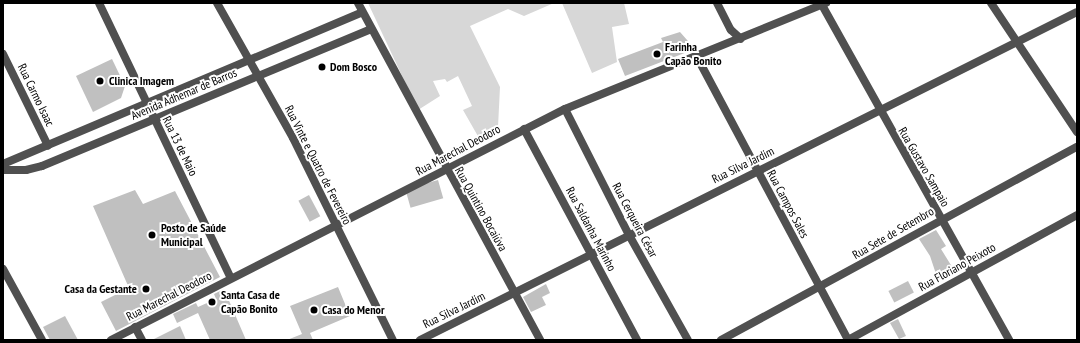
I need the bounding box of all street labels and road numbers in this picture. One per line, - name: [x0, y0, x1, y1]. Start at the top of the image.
- street label: Rua Carmo Isaac: [15, 61, 57, 129]
- street label: Avenida Adhemar de Barros: [129, 65, 239, 123]
- street label: Rua Vinte e Quatro de Fevereiro: [282, 103, 354, 227]
- street label: Rua 13 de Maio: [159, 114, 201, 178]
- street label: Rua Marechal Deodoro: [413, 122, 503, 178]
- street label: Rua Gustavo Sampaio: [895, 125, 953, 209]
- street label: Rua Silva Jardim: [710, 144, 776, 186]
- street label: Rua Quintino Bocaiúva: [452, 164, 510, 254]
- street label: Rua Campos Sales: [764, 168, 812, 240]
- street label: Rua Cerqueira César: [609, 180, 661, 260]
- street label: Rua Saldanha Marinho: [563, 185, 619, 273]
- street label: Rua Sete de Setembro: [850, 204, 936, 262]
- street label: Rua Floriano Peixoto: [916, 240, 998, 294]
- street label: Rua Marechal Deodoro: [124, 268, 214, 324]
- street label: Rua Silva Jardim: [421, 289, 487, 331]

